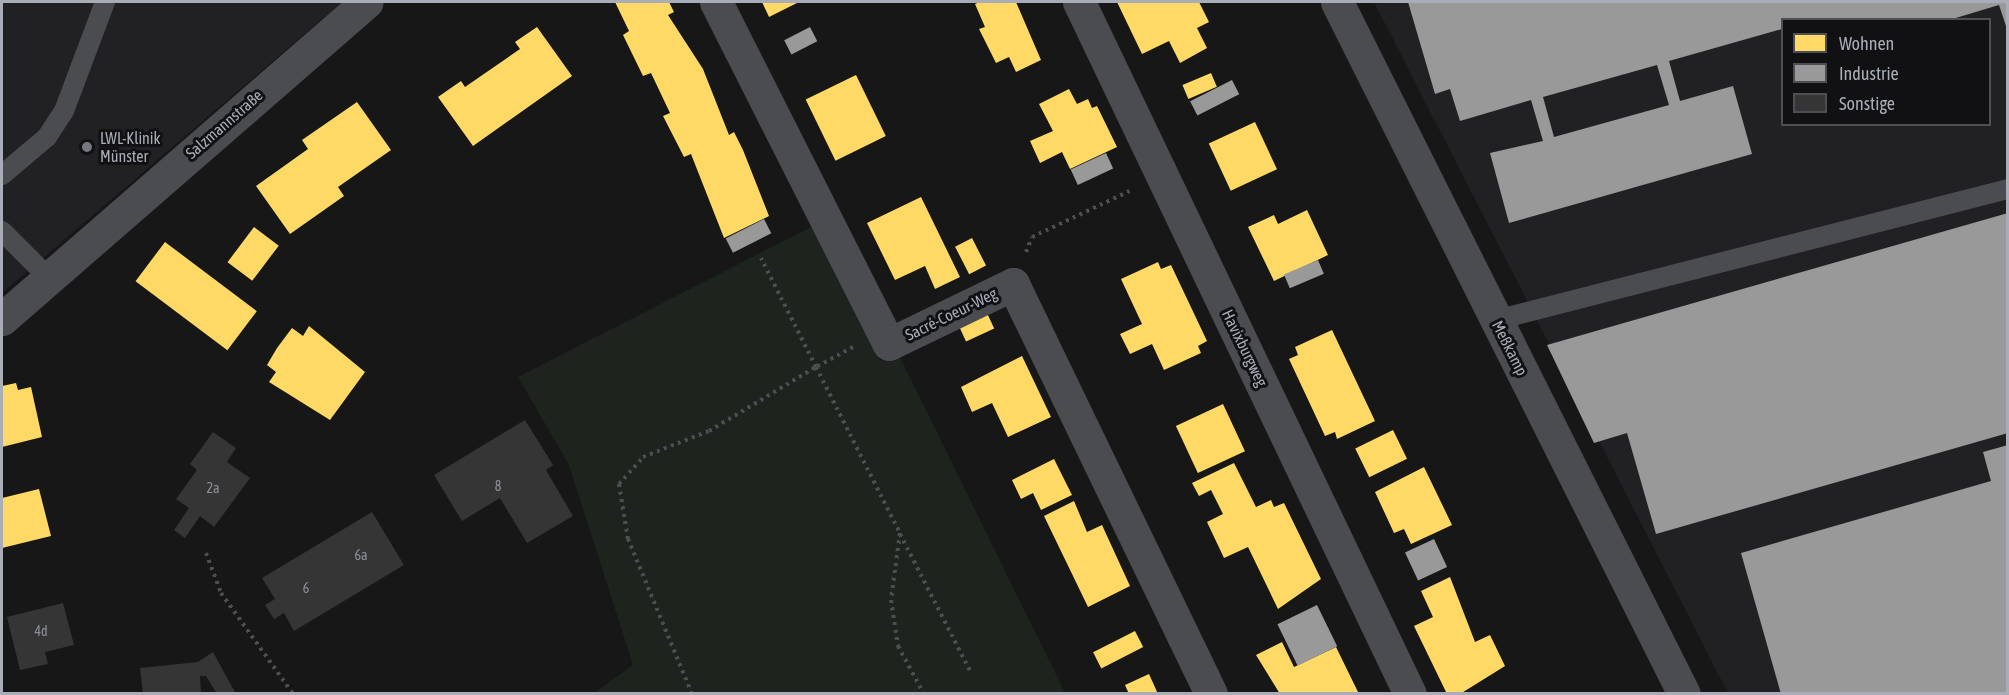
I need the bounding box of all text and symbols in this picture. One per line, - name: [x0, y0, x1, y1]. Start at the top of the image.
- legend: [1781, 18, 1991, 126]
- text: Wohnen: [1839, 33, 1894, 54]
- text: Industrie: [1839, 63, 1899, 84]
- street label: Salzmannstraße: [182, 85, 266, 163]
- text: Sonstige: [1839, 93, 1895, 114]
- place label: LWL-Klinik Münster: [100, 128, 161, 166]
- marker: LWL-Klinik Münster: [78, 138, 96, 156]
- street label: Sacré-Coeur-Weg: [902, 284, 1000, 344]
- street label: Havixburgweg: [1218, 306, 1272, 390]
- street label: Meßkamp: [1488, 317, 1532, 379]
- house number: 8: [495, 478, 501, 494]
- house number: 2a: [206, 480, 220, 496]
- house number: 6a: [354, 547, 368, 563]
- house number: 6: [303, 580, 309, 596]
- house number: 4d: [34, 623, 48, 639]

